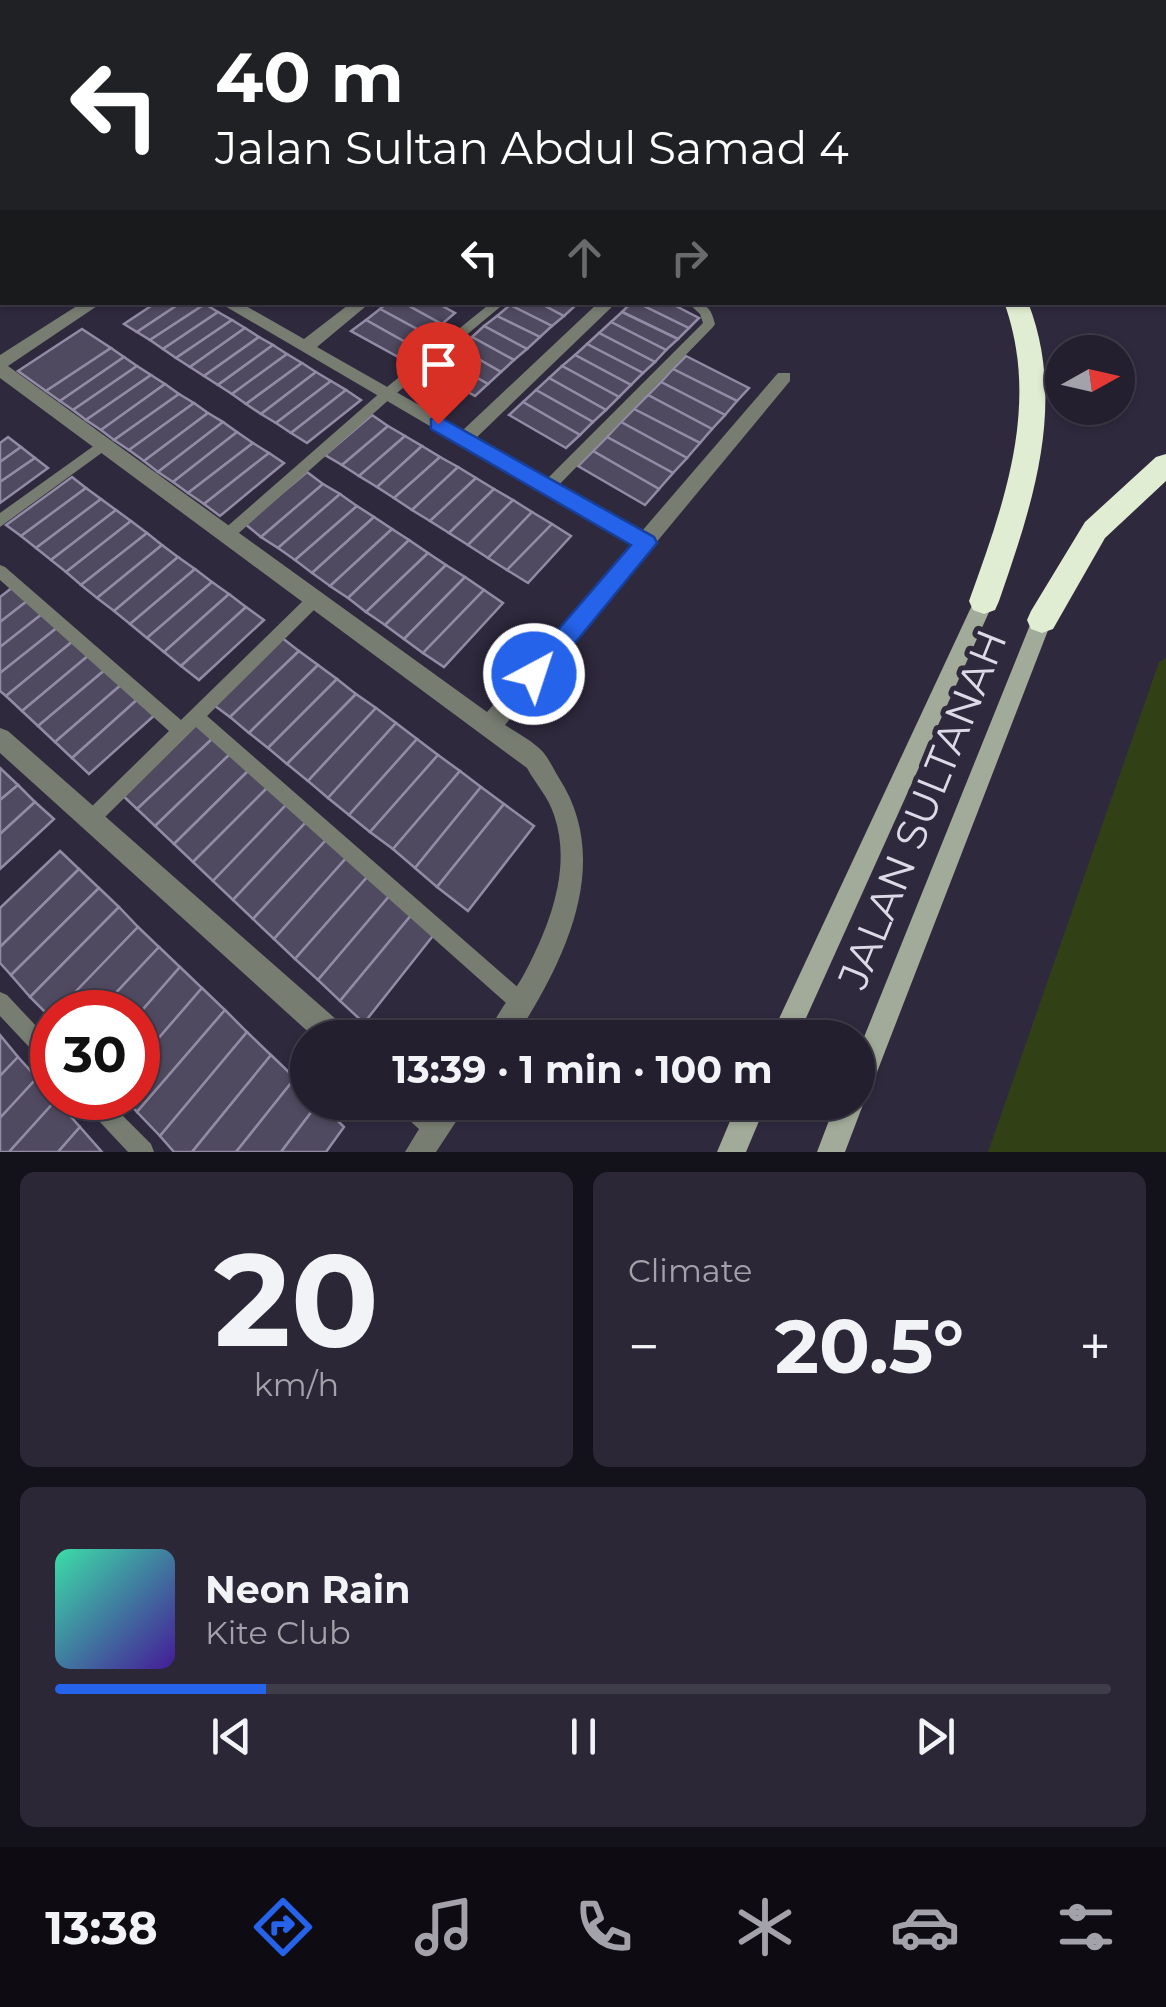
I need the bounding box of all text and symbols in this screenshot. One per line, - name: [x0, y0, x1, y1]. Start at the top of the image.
- text: 40 m: [215, 34, 404, 120]
- icon: left: [50, 40, 180, 170]
- text: Jalan Sultan Abdul Samad 4: [215, 120, 849, 175]
- icon: left: [452, 230, 507, 285]
- icon: ahead: [557, 230, 612, 285]
- icon: right: [662, 230, 717, 285]
- pin: [396, 322, 481, 425]
- north arrow: [1045, 335, 1135, 425]
- map controls: [1045, 335, 1135, 425]
- icon: arrive: [411, 337, 466, 392]
- position arrow: [482, 622, 586, 726]
- street label: JALAN SULTANAH: [826, 622, 1018, 997]
- speed limit sign: 30: [30, 990, 160, 1120]
- text: 13:39 · 1 min · 100 m: [392, 1046, 773, 1093]
- text: 20: [214, 1220, 379, 1379]
- text: Climate: [628, 1251, 752, 1290]
- text: 20.5°: [775, 1300, 964, 1392]
- text: −: [628, 1313, 660, 1380]
- text: +: [1079, 1313, 1111, 1380]
- text: km/h: [254, 1365, 339, 1404]
- text: Neon Rain: [205, 1566, 410, 1613]
- text: Kite Club: [205, 1613, 351, 1652]
- icon: previous: [204, 1709, 259, 1764]
- icon: pause: [556, 1709, 611, 1764]
- icon: next: [908, 1709, 963, 1764]
- icon: directions: [248, 1892, 318, 1962]
- icon: music: [409, 1892, 479, 1962]
- icon: phone: [569, 1892, 639, 1962]
- icon: climate: [730, 1892, 800, 1962]
- icon: car: [890, 1892, 960, 1962]
- icon: filters: [1051, 1892, 1121, 1962]
- text: 13:38: [45, 1900, 158, 1955]

